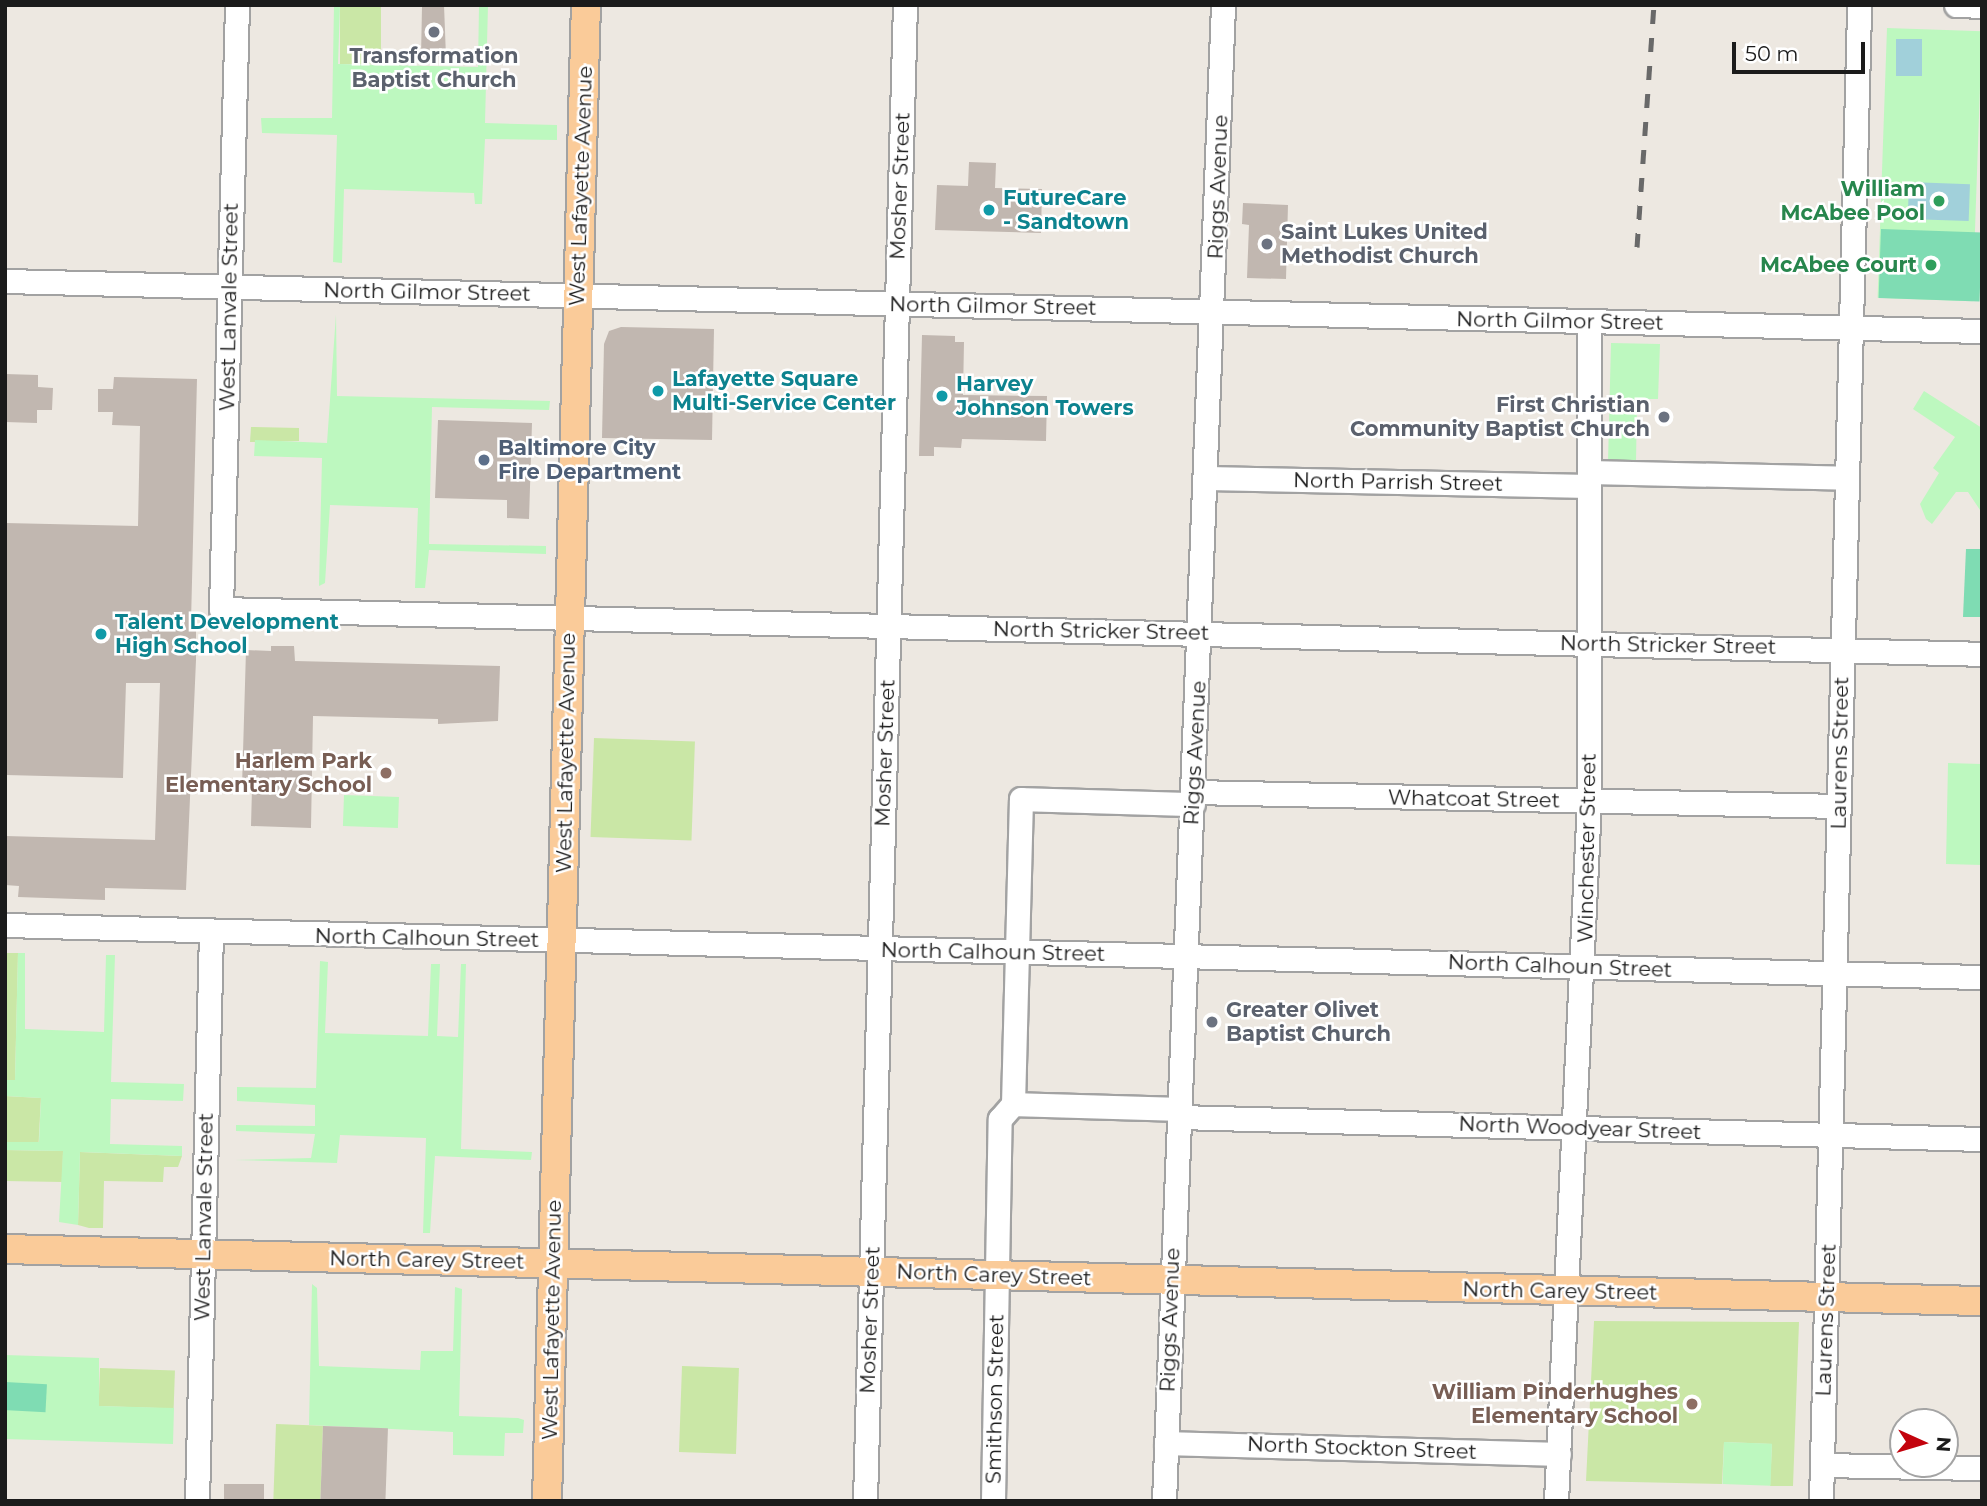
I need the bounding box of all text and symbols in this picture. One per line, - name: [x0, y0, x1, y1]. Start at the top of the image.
- marker: Transformation Baptist Church: [426, 24, 442, 40]
- scale bar: [1735, 28, 1868, 72]
- text: 50 m: [1745, 41, 1799, 66]
- place label: Transformation Baptist Church: [349, 43, 519, 93]
- street label: West Lafayette Avenue: [564, 65, 598, 307]
- street label: Mosher Street: [885, 112, 915, 260]
- street label: Riggs Avenue: [1203, 114, 1233, 260]
- place label: William McAbee Pool: [1781, 176, 1925, 226]
- place label: FutureCare - Sandtown: [1003, 185, 1129, 235]
- marker: William McAbee Pool: [1931, 193, 1947, 209]
- marker: FutureCare - Sandtown: [981, 202, 997, 218]
- street label: West Lanvale Street: [215, 203, 243, 411]
- place label: Saint Lukes United Methodist Church: [1281, 219, 1488, 269]
- marker: Saint Lukes United Methodist Church: [1259, 236, 1275, 252]
- place label: McAbee Court: [1760, 252, 1917, 278]
- marker: McAbee Court: [1923, 257, 1939, 273]
- street label: North Gilmor Street: [323, 278, 531, 306]
- street label: North Gilmor Street: [889, 292, 1097, 320]
- street label: North Gilmor Street: [1456, 307, 1664, 335]
- place label: Lafayette Square Multi-Service Center: [672, 366, 896, 416]
- place label: Harvey Johnson Towers: [956, 371, 1134, 421]
- marker: Lafayette Square Multi-Service Center: [650, 383, 666, 399]
- marker: Harvey Johnson Towers: [934, 388, 950, 404]
- place label: First Christian Community Baptist Church: [1350, 392, 1650, 442]
- marker: First Christian Community Baptist Church: [1656, 409, 1672, 425]
- place label: Baltimore City Fire Department: [498, 435, 681, 485]
- marker: Baltimore City Fire Department: [476, 452, 492, 468]
- street label: North Parrish Street: [1293, 468, 1503, 496]
- place label: Talent Development High School: [115, 609, 339, 659]
- street label: North Stricker Street: [993, 617, 1209, 645]
- marker: Talent Development High School: [93, 626, 109, 642]
- street label: North Stricker Street: [1560, 631, 1776, 659]
- street label: West Lafayette Avenue: [551, 633, 581, 873]
- street label: Laurens Street: [1826, 676, 1854, 830]
- street label: Mosher Street: [870, 679, 900, 827]
- street label: Riggs Avenue: [1179, 680, 1211, 826]
- place label: Harlem Park Elementary School: [165, 748, 372, 798]
- street label: Winchester Street: [1573, 753, 1601, 943]
- marker: Harlem Park Elementary School: [378, 765, 394, 781]
- street label: Whatcoat Street: [1388, 785, 1560, 813]
- street label: North Calhoun Street: [314, 923, 540, 953]
- street label: North Calhoun Street: [880, 937, 1106, 967]
- street label: North Calhoun Street: [1447, 949, 1673, 983]
- place label: Greater Olivet Baptist Church: [1226, 997, 1391, 1047]
- marker: Greater Olivet Baptist Church: [1204, 1014, 1220, 1030]
- street label: North Woodyear Street: [1458, 1111, 1702, 1145]
- street label: West Lanvale Street: [190, 1113, 218, 1321]
- street label: West Lafayette Avenue: [537, 1200, 567, 1440]
- street label: Laurens Street: [1811, 1243, 1841, 1397]
- street label: North Carey Street: [329, 1246, 525, 1274]
- street label: Mosher Street: [855, 1246, 885, 1394]
- street label: Riggs Avenue: [1155, 1247, 1185, 1393]
- street label: North Carey Street: [896, 1259, 1092, 1291]
- street label: North Carey Street: [1462, 1277, 1658, 1305]
- street label: Smithson Street: [981, 1314, 1009, 1484]
- place label: William Pinderhughes Elementary School: [1432, 1379, 1678, 1429]
- marker: William Pinderhughes Elementary School: [1684, 1396, 1700, 1412]
- north arrow: [1889, 1408, 1959, 1478]
- street label: North Stockton Street: [1247, 1431, 1477, 1465]
- text: N: [1931, 1436, 1955, 1453]

